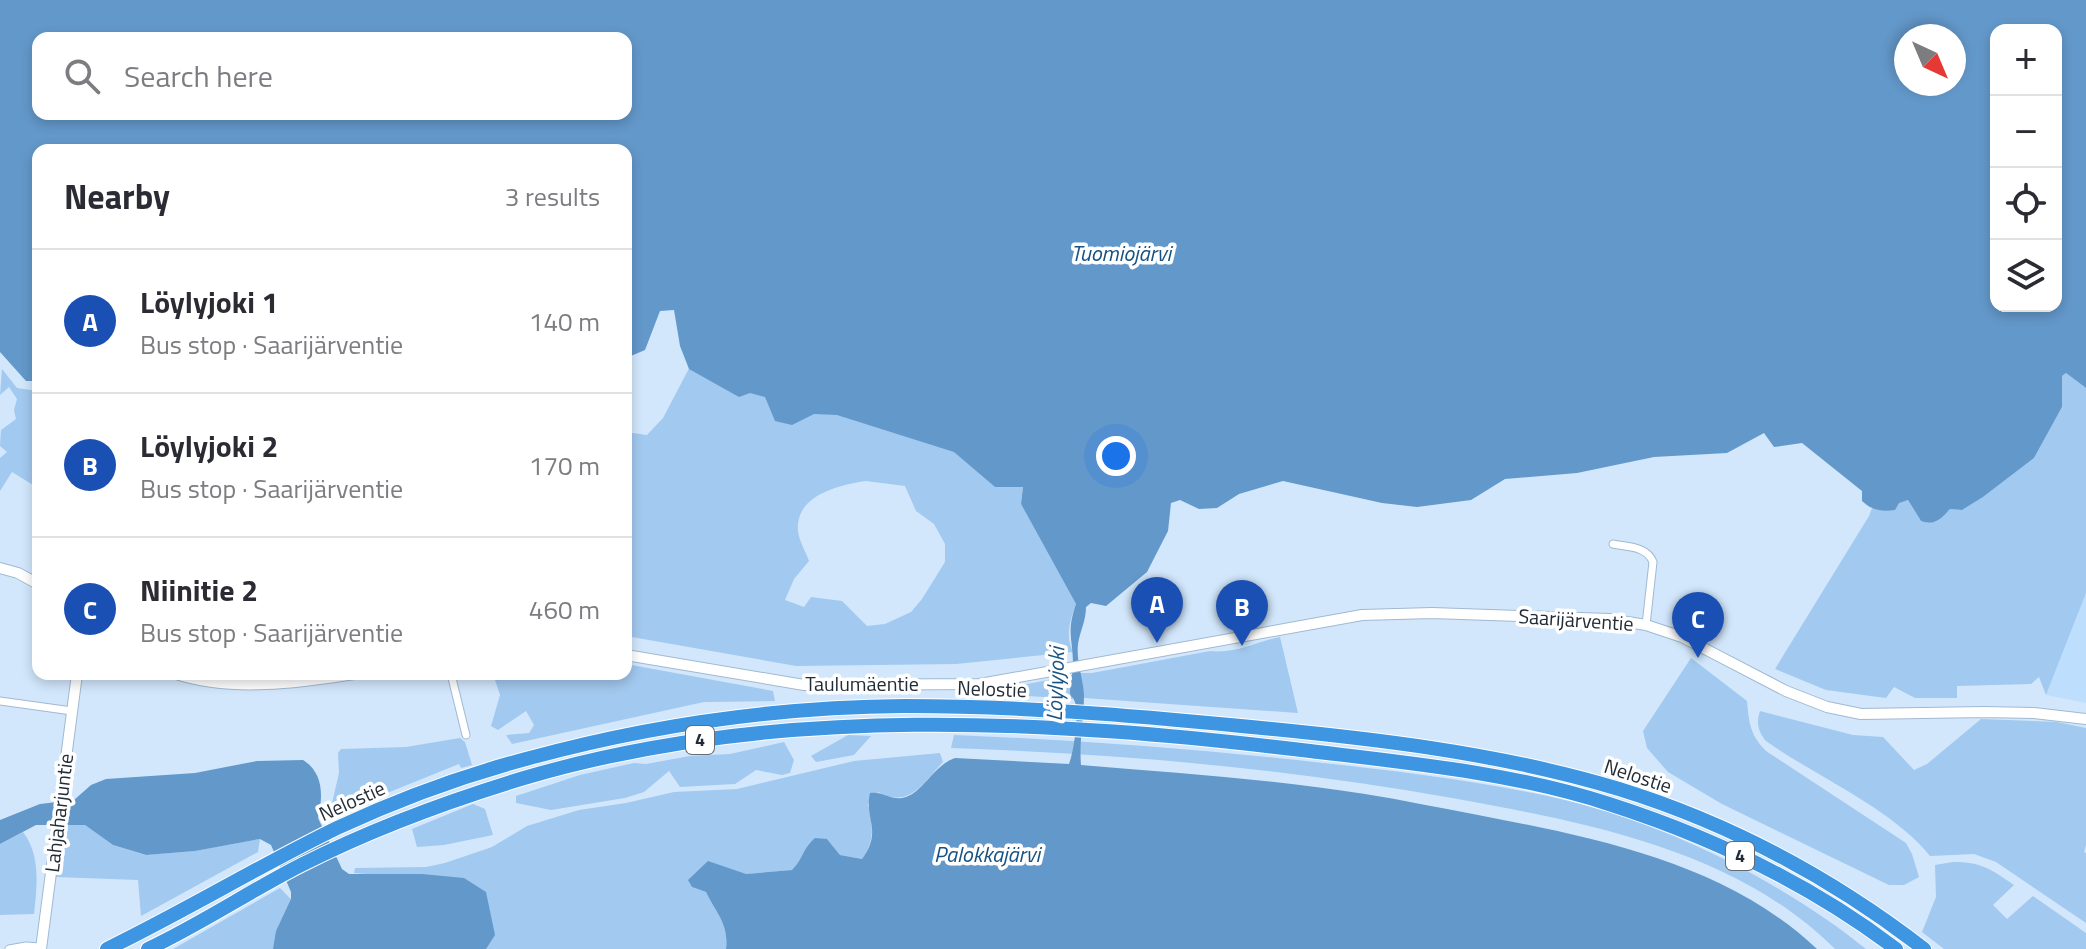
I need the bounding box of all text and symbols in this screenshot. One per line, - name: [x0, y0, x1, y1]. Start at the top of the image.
- north arrow: [1894, 24, 1966, 96]
- map controls: [1990, 24, 2062, 312]
- button: +: [1990, 24, 2062, 96]
- search box: [32, 32, 632, 120]
- text: Search here: [124, 53, 273, 99]
- icon: search: [60, 54, 104, 98]
- button: −: [1990, 96, 2062, 168]
- button: locate: [1990, 168, 2062, 240]
- text: Nearby: [64, 170, 170, 222]
- text: 3 results: [505, 177, 600, 216]
- water label: Tuomiojärvi: [1071, 236, 1174, 270]
- button: layers: [1990, 240, 2062, 312]
- text: Löylyjoki 1: [140, 279, 278, 325]
- text: A: [82, 302, 98, 341]
- text: 140 m: [529, 302, 600, 341]
- text: Bus stop · Saarijärventie: [140, 325, 403, 364]
- text: Löylyjoki 2: [140, 423, 278, 469]
- your location: [1096, 436, 1136, 476]
- text: B: [82, 446, 98, 485]
- text: 170 m: [529, 446, 600, 485]
- text: Bus stop · Saarijärventie: [140, 469, 403, 508]
- text: Niinitie 2: [140, 567, 258, 613]
- pin: A: [1131, 577, 1183, 643]
- pin: B: [1216, 580, 1268, 646]
- text: C: [83, 590, 97, 629]
- text: 460 m: [529, 590, 600, 629]
- pin: C: [1672, 592, 1724, 658]
- street label: Saarijärventie: [1517, 600, 1635, 639]
- text: Bus stop · Saarijärventie: [140, 613, 403, 652]
- water label: Löylyjoki: [1037, 644, 1073, 722]
- street label: Taulumäentie: [805, 668, 919, 699]
- street label: Nelostie: [957, 672, 1027, 705]
- road number: 4: [686, 726, 714, 754]
- street label: Nelostie: [1600, 750, 1676, 801]
- street label: Lahjaharjuntie: [36, 752, 81, 874]
- street label: Nelostie: [314, 772, 390, 829]
- water label: Palokkajärvi: [934, 837, 1042, 871]
- road number: 4: [1726, 842, 1754, 870]

